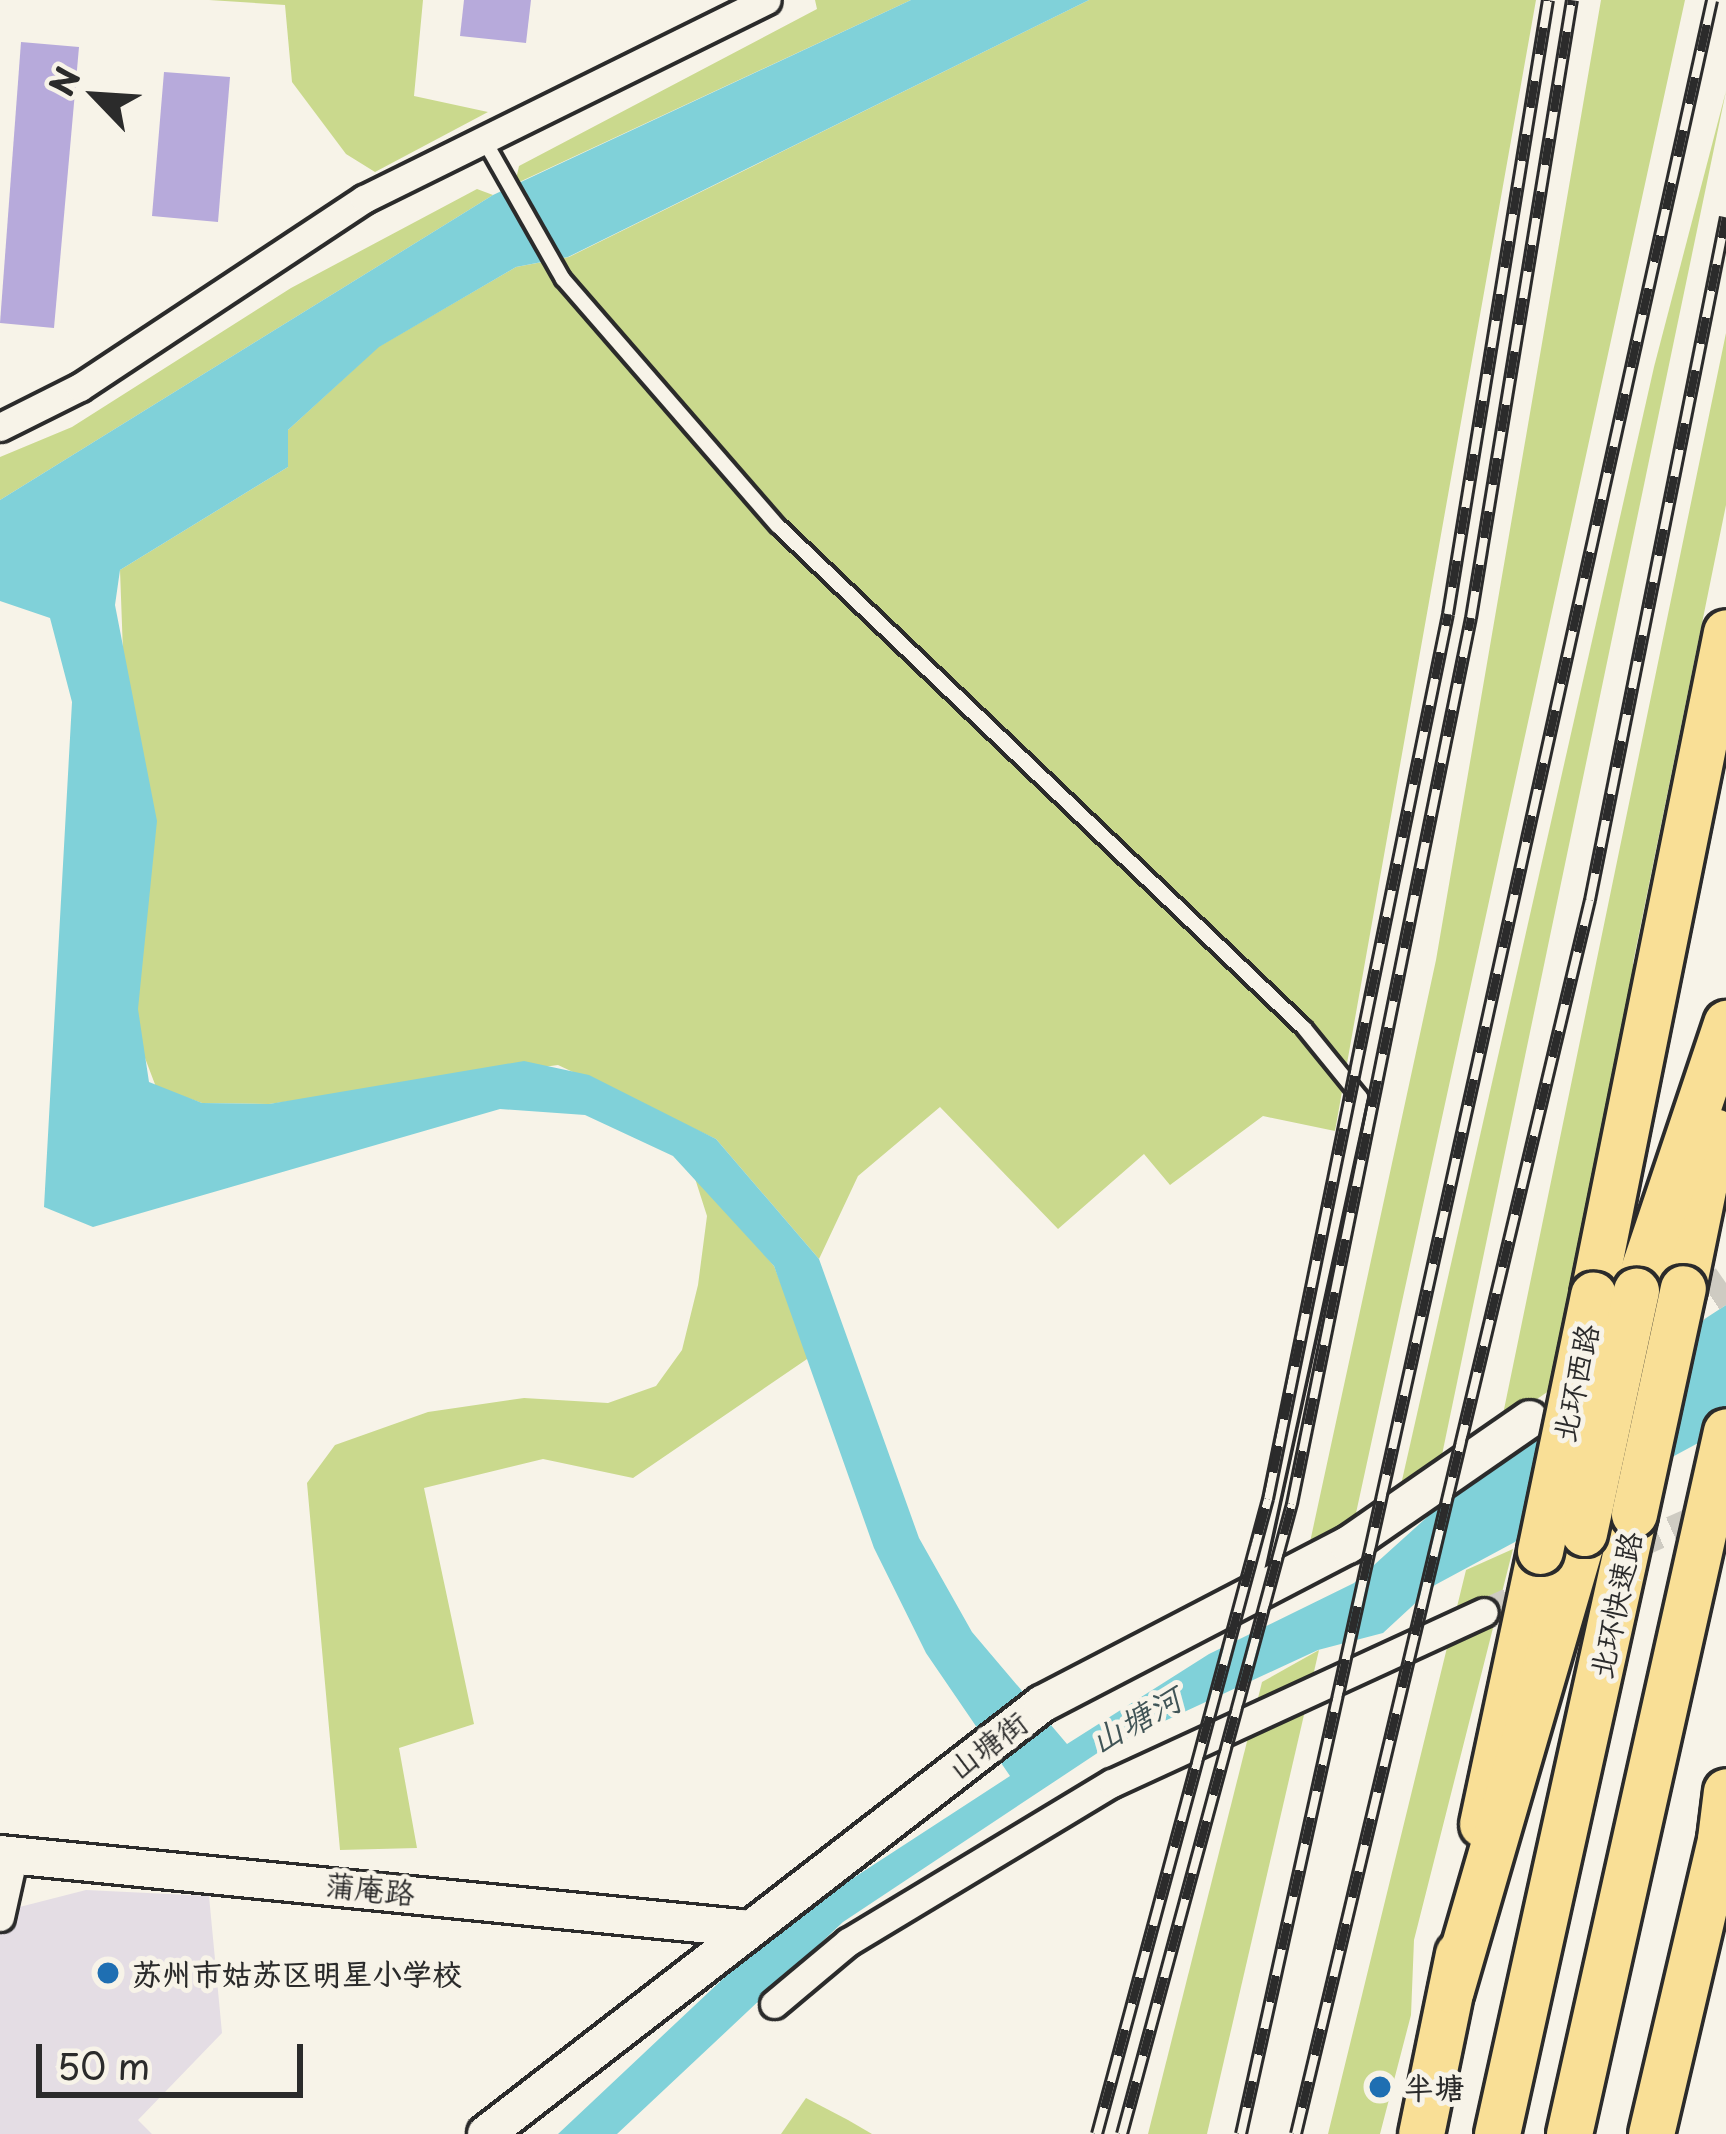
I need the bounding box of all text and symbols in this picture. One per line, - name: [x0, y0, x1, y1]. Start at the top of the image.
- north arrow: [36, 36, 156, 156]
- text: N: [35, 58, 92, 103]
- street label: 北环西路: [1545, 1321, 1605, 1445]
- street label: 北环快速路: [1582, 1528, 1648, 1682]
- water label: 山塘河: [1082, 1678, 1188, 1760]
- street label: 山塘街: [940, 1704, 1034, 1786]
- street label: 蒲庵路: [323, 1865, 417, 1911]
- place label: 苏州市姑苏区明星小学校: [132, 1955, 462, 1991]
- marker: 苏州市姑苏区明星小学校: [95, 1960, 121, 1986]
- scale bar: [42, 2020, 309, 2094]
- text: 50 m: [57, 2038, 150, 2092]
- place label: 半塘: [1404, 2069, 1464, 2105]
- marker: 半塘: [1367, 2074, 1393, 2100]

